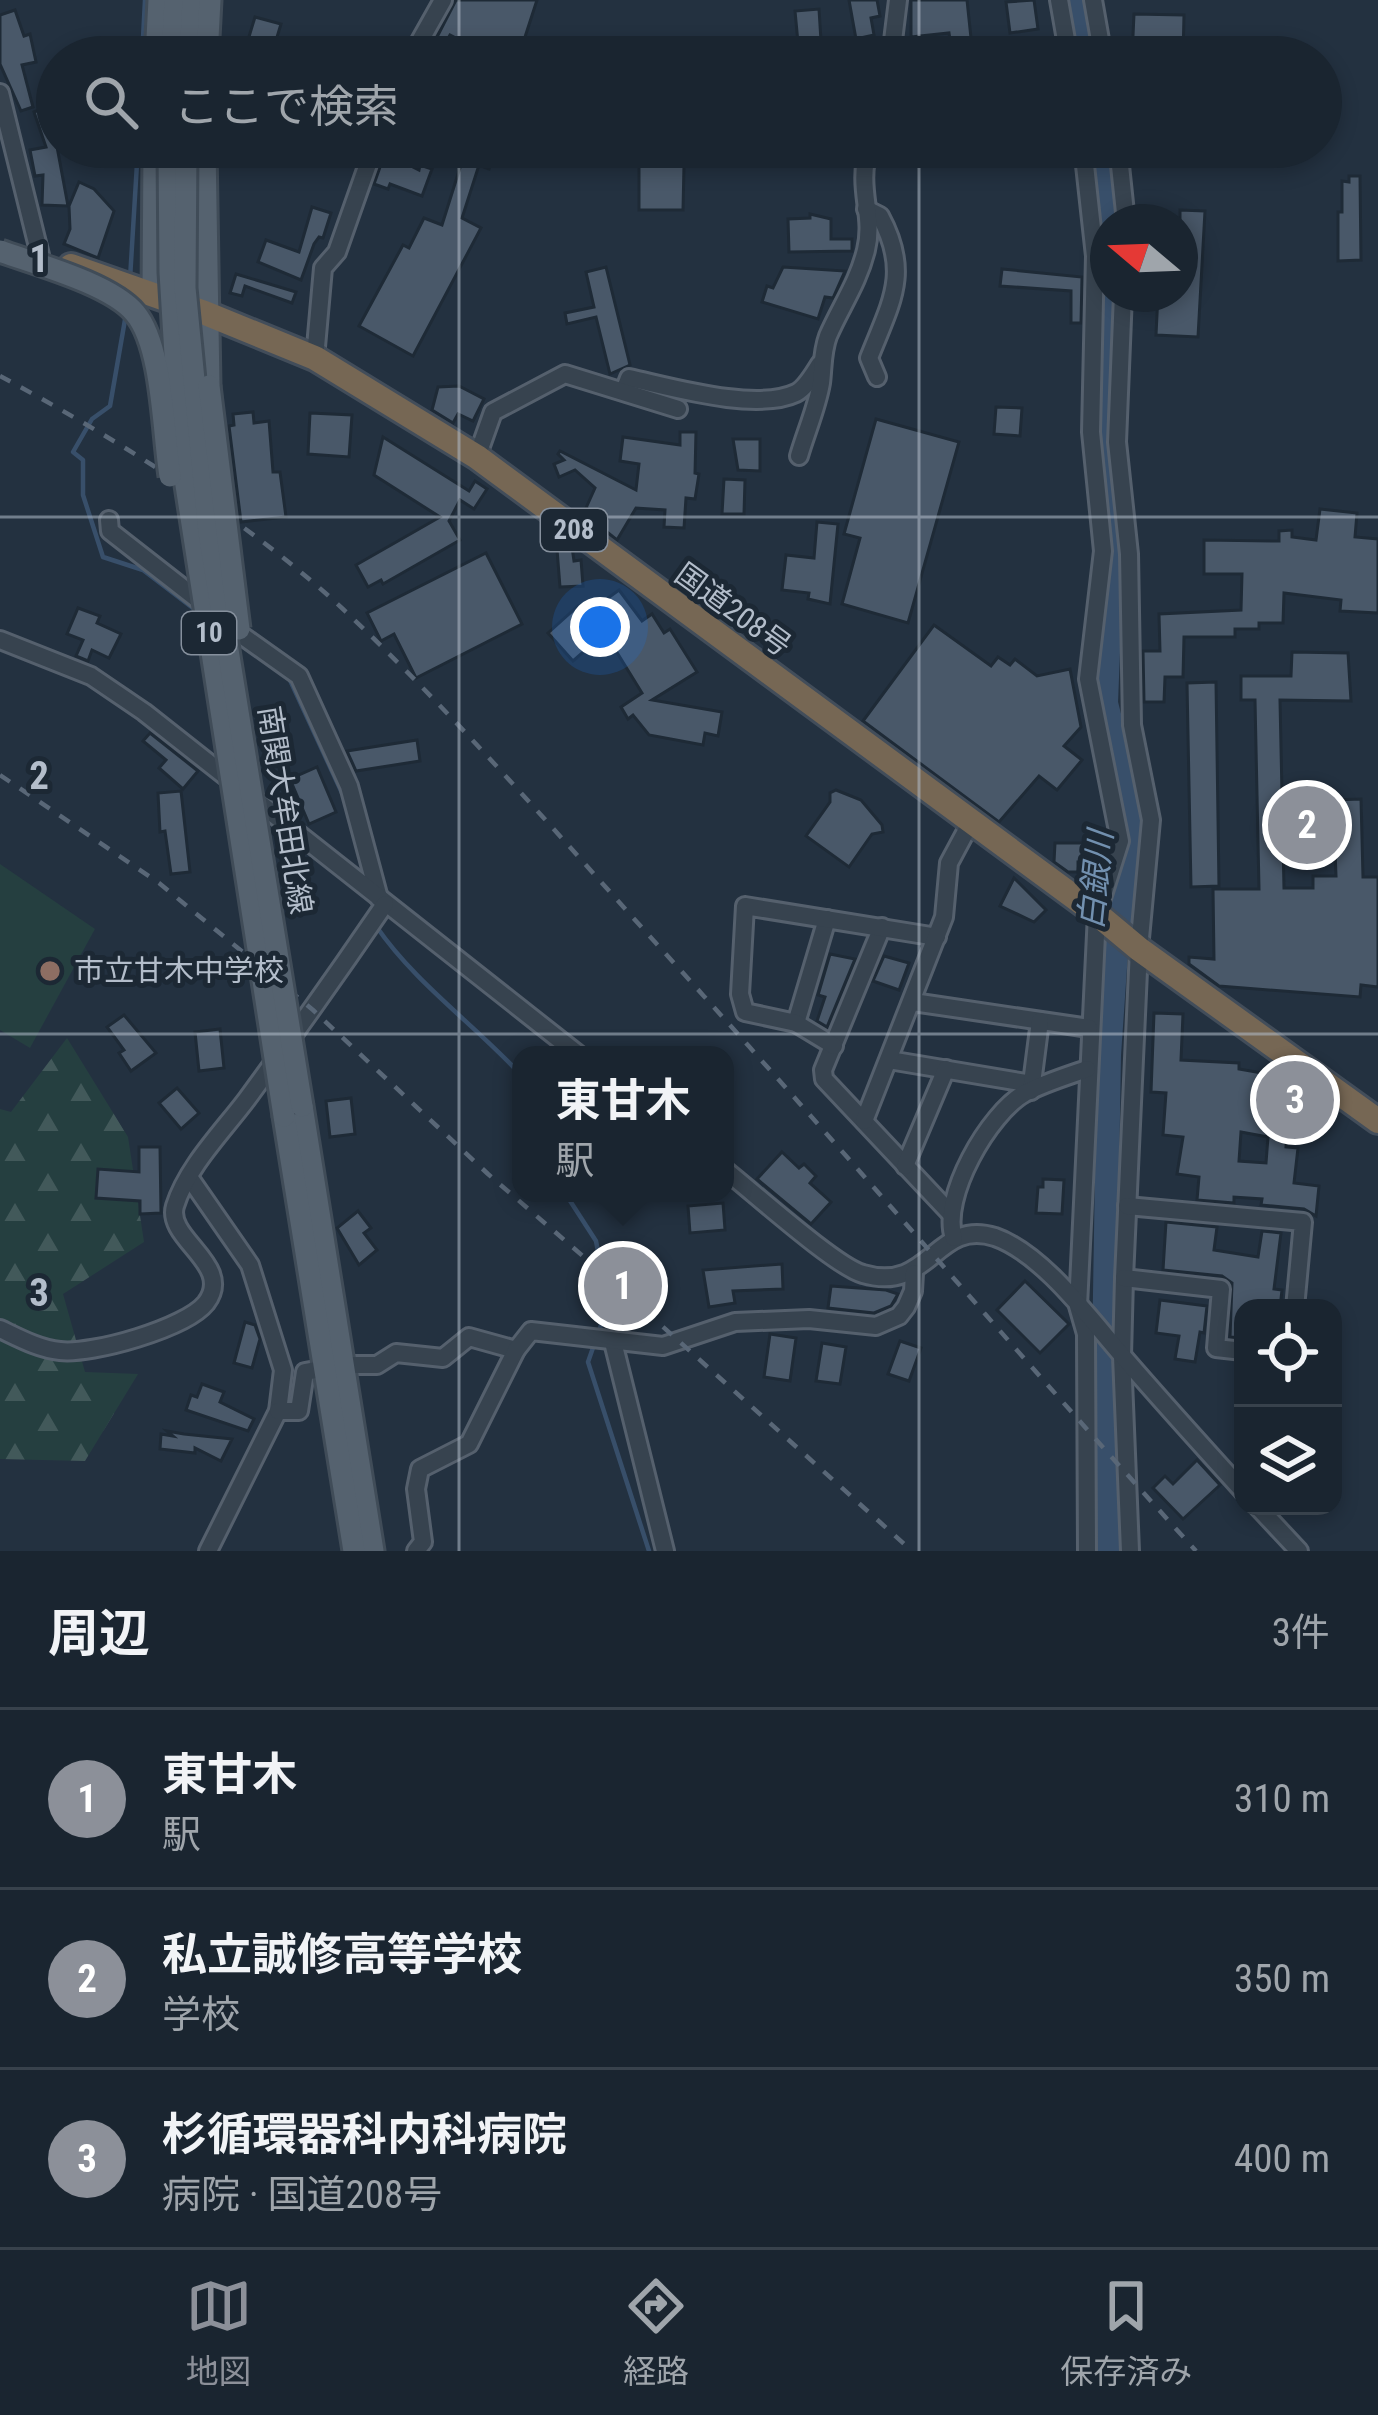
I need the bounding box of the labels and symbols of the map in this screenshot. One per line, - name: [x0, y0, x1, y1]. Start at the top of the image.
- north arrow: [1090, 204, 1198, 312]
- text: 1: [29, 236, 49, 282]
- road number: 208: [541, 509, 607, 551]
- street label: 国道208号: [669, 556, 798, 663]
- your location: [570, 597, 630, 657]
- road number: 10: [182, 612, 236, 654]
- street label: 南関大牟田北線: [252, 703, 319, 916]
- text: 2: [29, 753, 49, 799]
- pin: 2: [1268, 780, 1346, 870]
- water label: 白銀川: [1071, 826, 1120, 931]
- place label: 市立甘木中学校: [74, 953, 284, 988]
- marker: 市立甘木中学校: [37, 958, 63, 984]
- pin: 3: [1256, 1055, 1334, 1145]
- pin: 1: [584, 1241, 662, 1331]
- text: 3: [29, 1270, 49, 1316]

